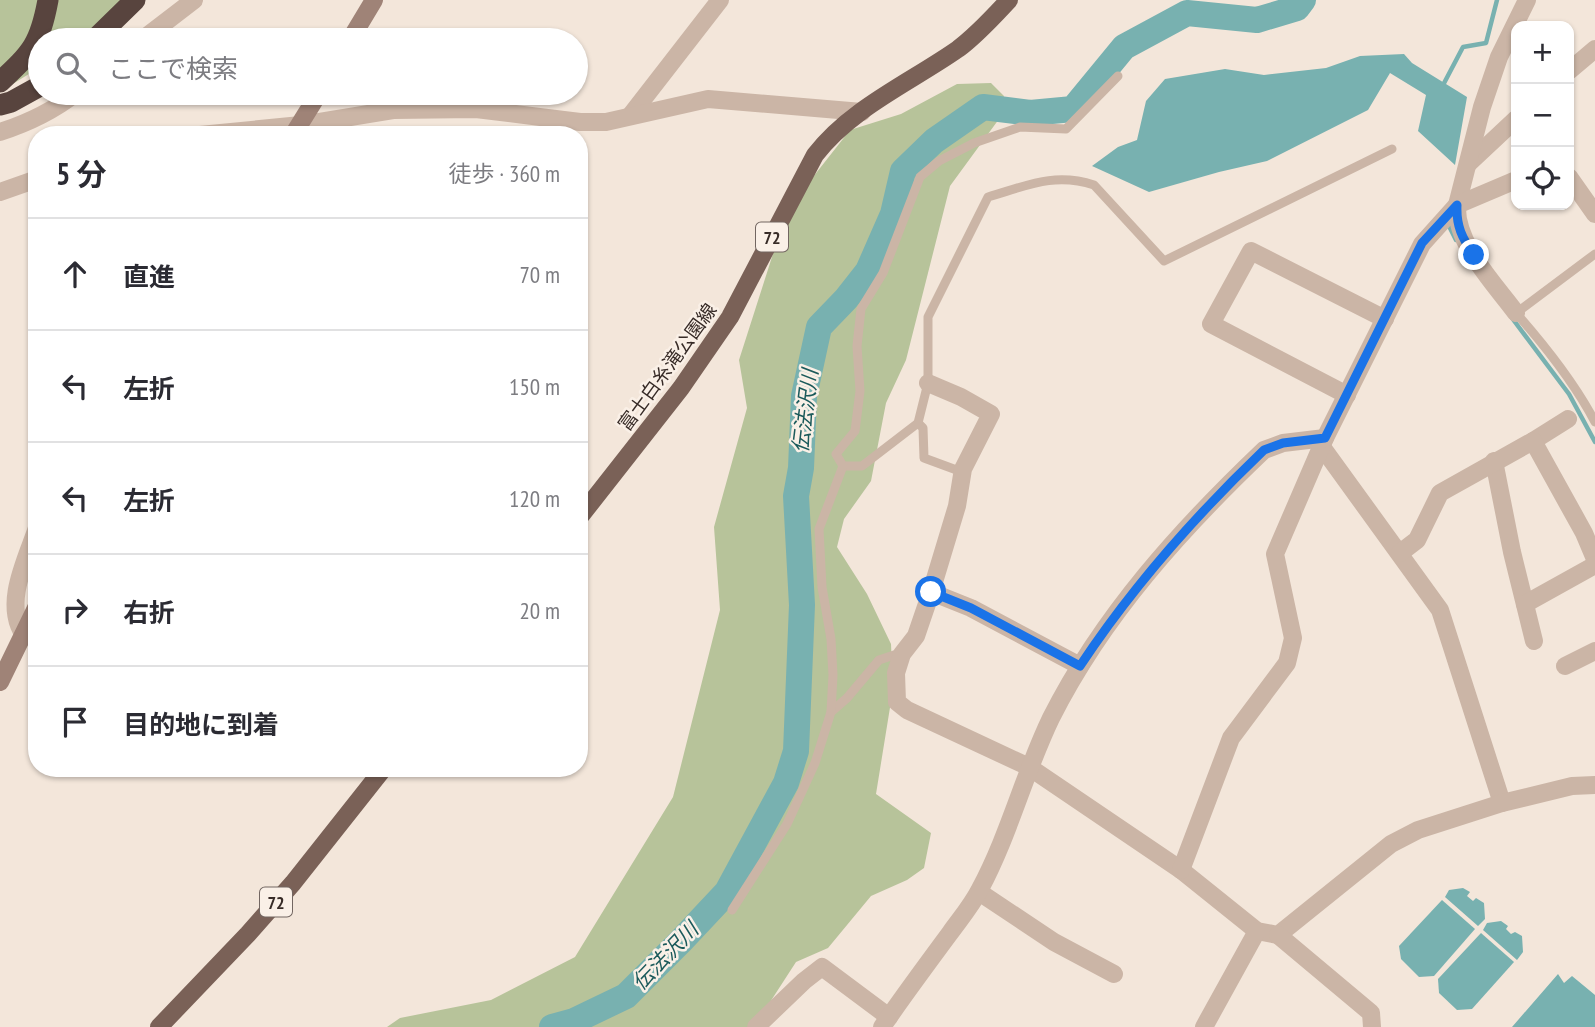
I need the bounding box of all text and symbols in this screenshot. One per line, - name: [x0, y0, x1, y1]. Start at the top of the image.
- map controls: [1511, 21, 1574, 210]
- button: +: [1511, 21, 1574, 84]
- search box: [28, 28, 588, 105]
- icon: search: [52, 48, 90, 86]
- text: ここで検索: [108, 52, 238, 85]
- button: −: [1511, 84, 1574, 147]
- button: locate: [1511, 147, 1574, 210]
- text: 5 分: [56, 154, 107, 193]
- text: 徒歩 · 360 m: [448, 159, 560, 188]
- road number: 72: [756, 222, 788, 251]
- route end: [1458, 239, 1489, 270]
- icon: ahead: [56, 255, 94, 293]
- text: 直進: [123, 260, 175, 293]
- text: 70 m: [519, 260, 560, 289]
- street label: 富士白糸滝公園線: [613, 298, 721, 436]
- water label: 伝法沢川: [786, 366, 824, 454]
- icon: left: [56, 367, 94, 405]
- text: 左折: [123, 372, 175, 405]
- text: 150 m: [509, 372, 560, 401]
- icon: left: [56, 479, 94, 517]
- text: 左折: [123, 484, 175, 517]
- text: 120 m: [509, 484, 560, 513]
- route start: [915, 576, 946, 607]
- icon: right: [56, 591, 94, 629]
- text: 右折: [123, 596, 175, 629]
- text: 20 m: [519, 596, 560, 625]
- icon: arrive: [56, 703, 94, 741]
- text: 目的地に到着: [123, 708, 279, 741]
- road number: 72: [260, 888, 292, 917]
- water label: 伝法沢川: [626, 915, 705, 996]

